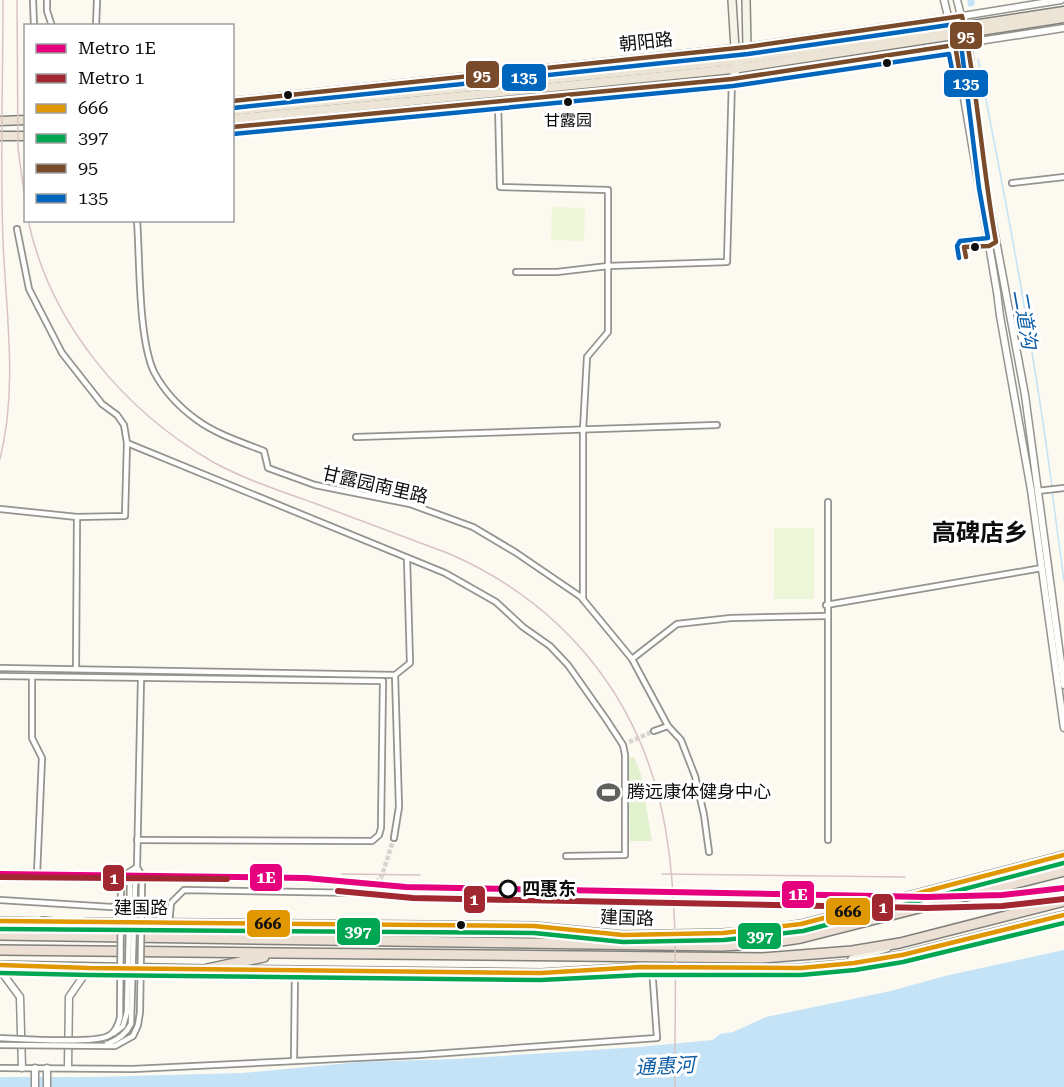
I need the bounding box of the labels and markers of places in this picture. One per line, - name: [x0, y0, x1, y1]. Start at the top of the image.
- unlabelled marker: [881, 57, 893, 69]
- unlabelled marker: [282, 89, 294, 101]
- marker: 甘露园: [562, 96, 574, 108]
- place label: 甘露园: [544, 111, 592, 130]
- unlabelled marker: [969, 241, 981, 253]
- sports icon: 腾远康体健身中心: [596, 779, 622, 805]
- place label: 腾远康体健身中心: [627, 781, 771, 802]
- place label: 四惠东: [522, 878, 576, 899]
- marker: 四惠东: [499, 880, 517, 898]
- unlabelled marker: [455, 919, 467, 931]

